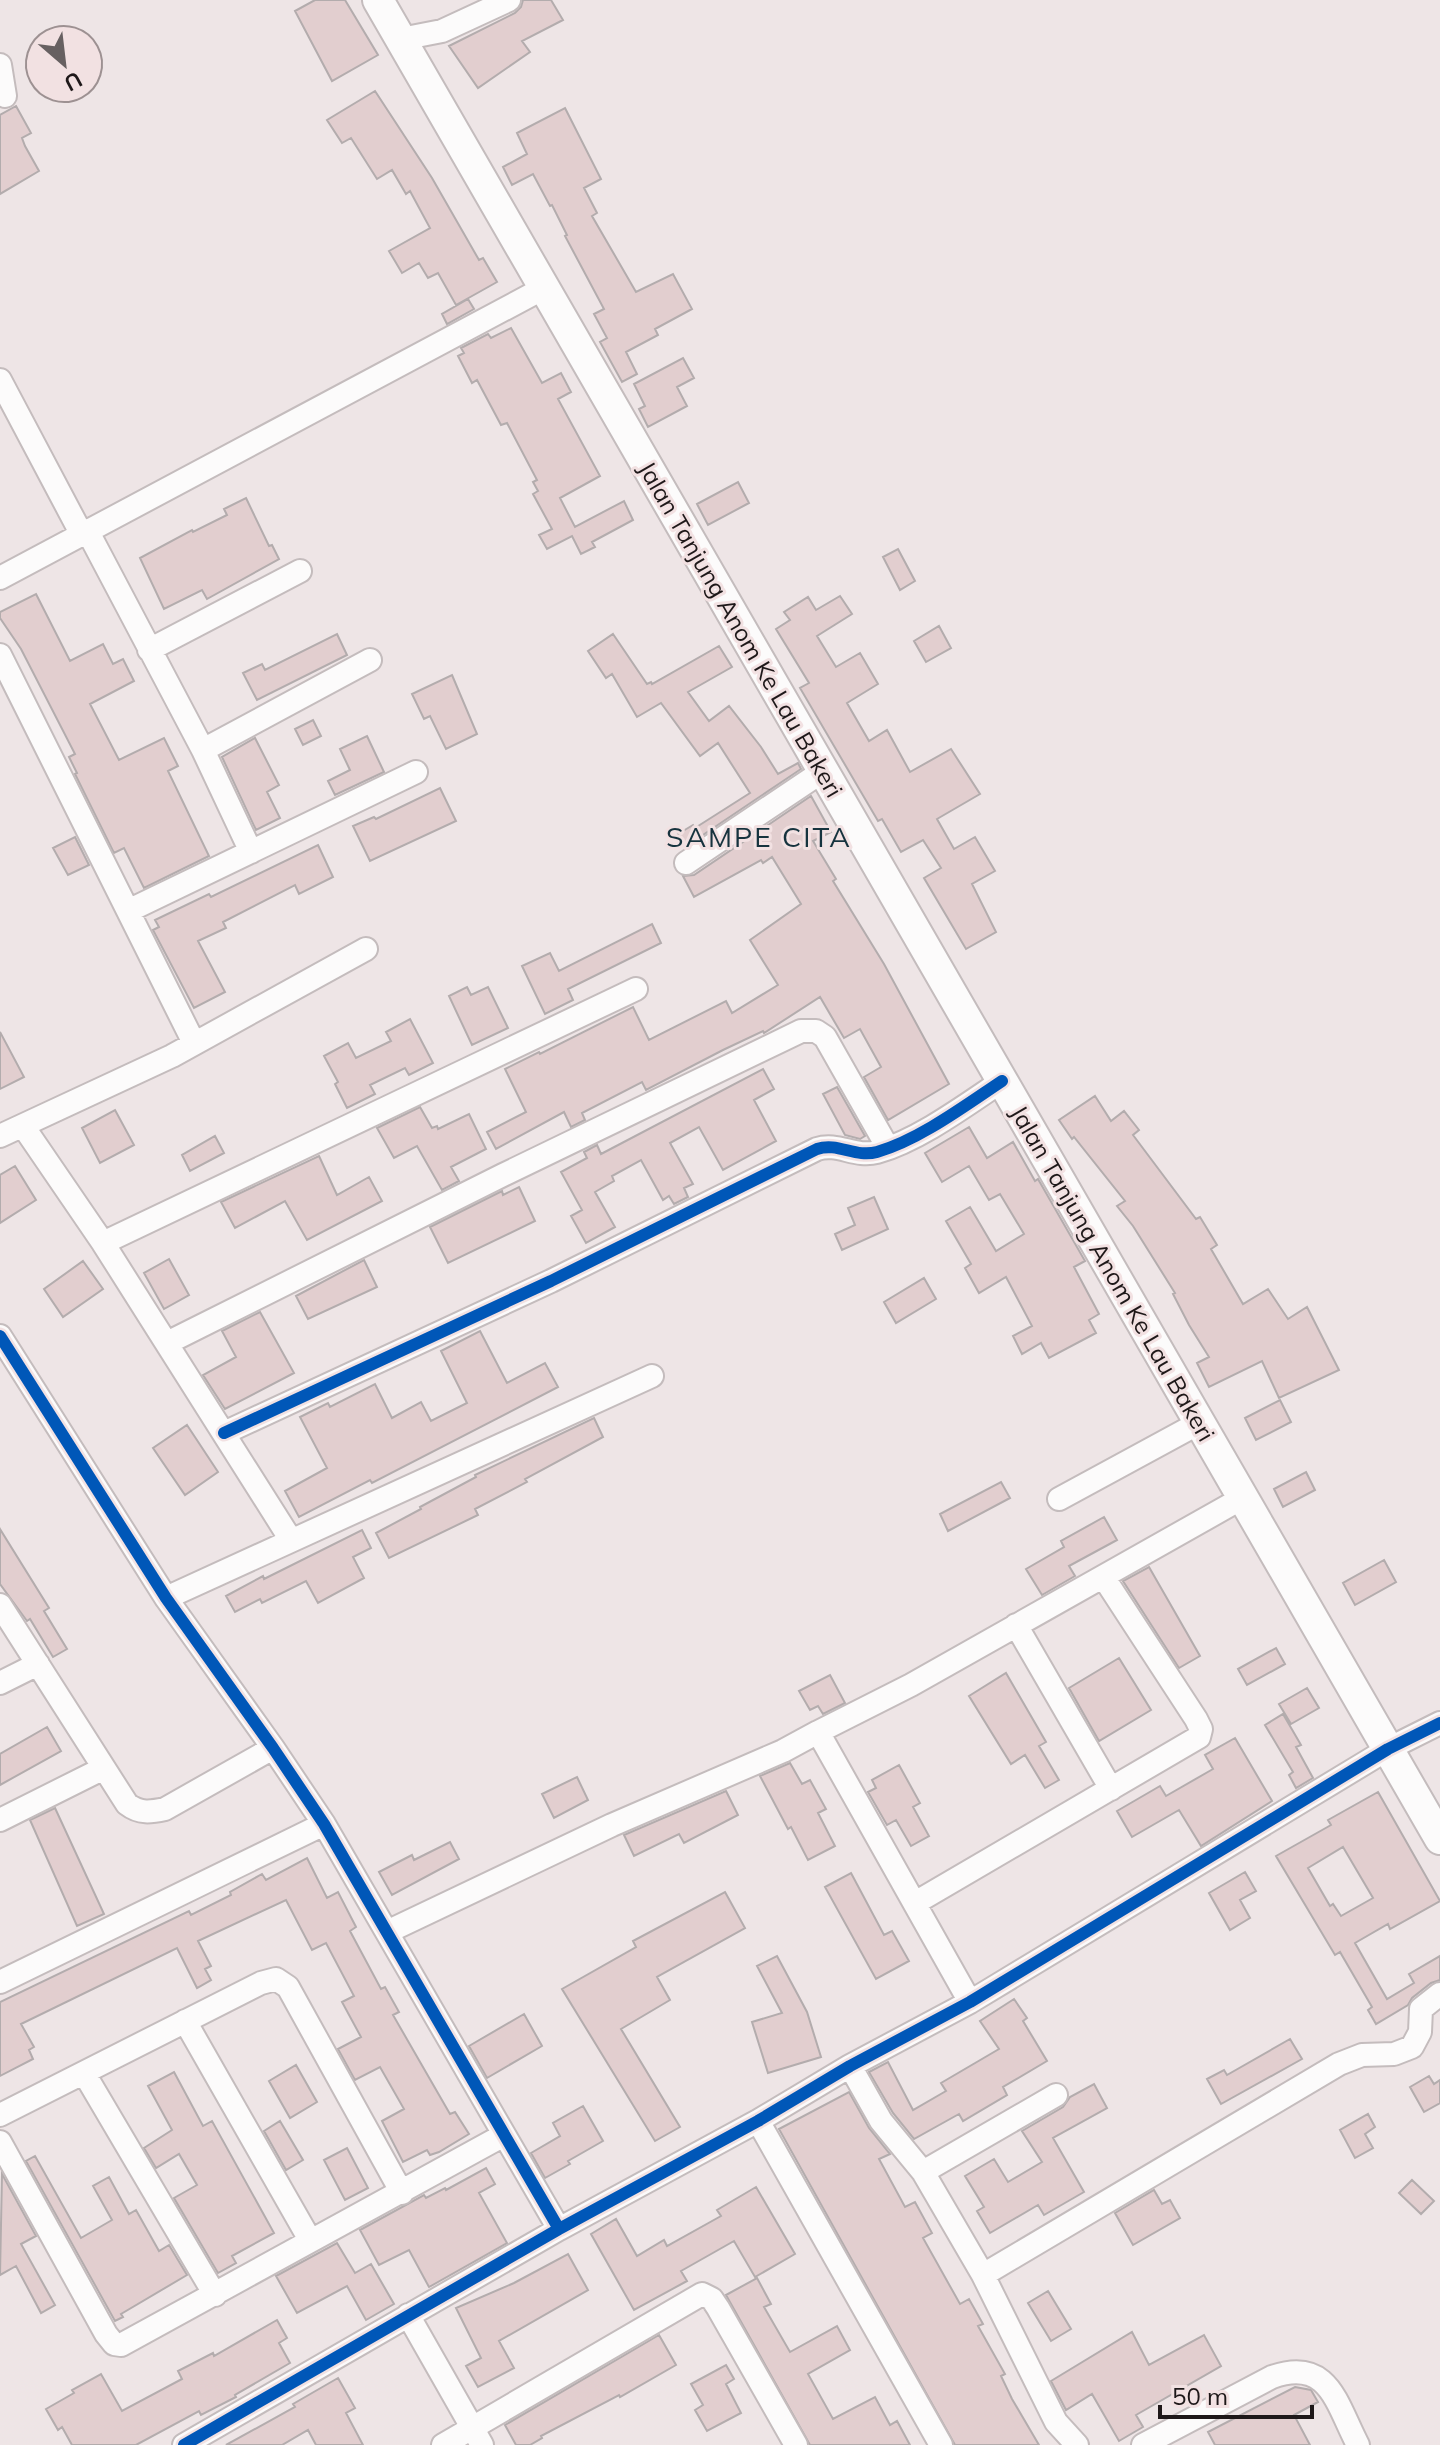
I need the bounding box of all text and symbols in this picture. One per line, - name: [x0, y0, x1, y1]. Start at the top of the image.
- north arrow: [24, 24, 104, 104]
- text: U: [60, 65, 87, 98]
- street label: Jalan Tanjung Anom Ke Lau Bakeri: [632, 456, 850, 802]
- district label: SAMPE CITA: [666, 819, 852, 854]
- street label: Jalan Tanjung Anom Ke Lau Bakeri: [1004, 1100, 1222, 1446]
- scale bar: [1160, 2369, 1312, 2419]
- text: 50 m: [1172, 2381, 1228, 2411]

